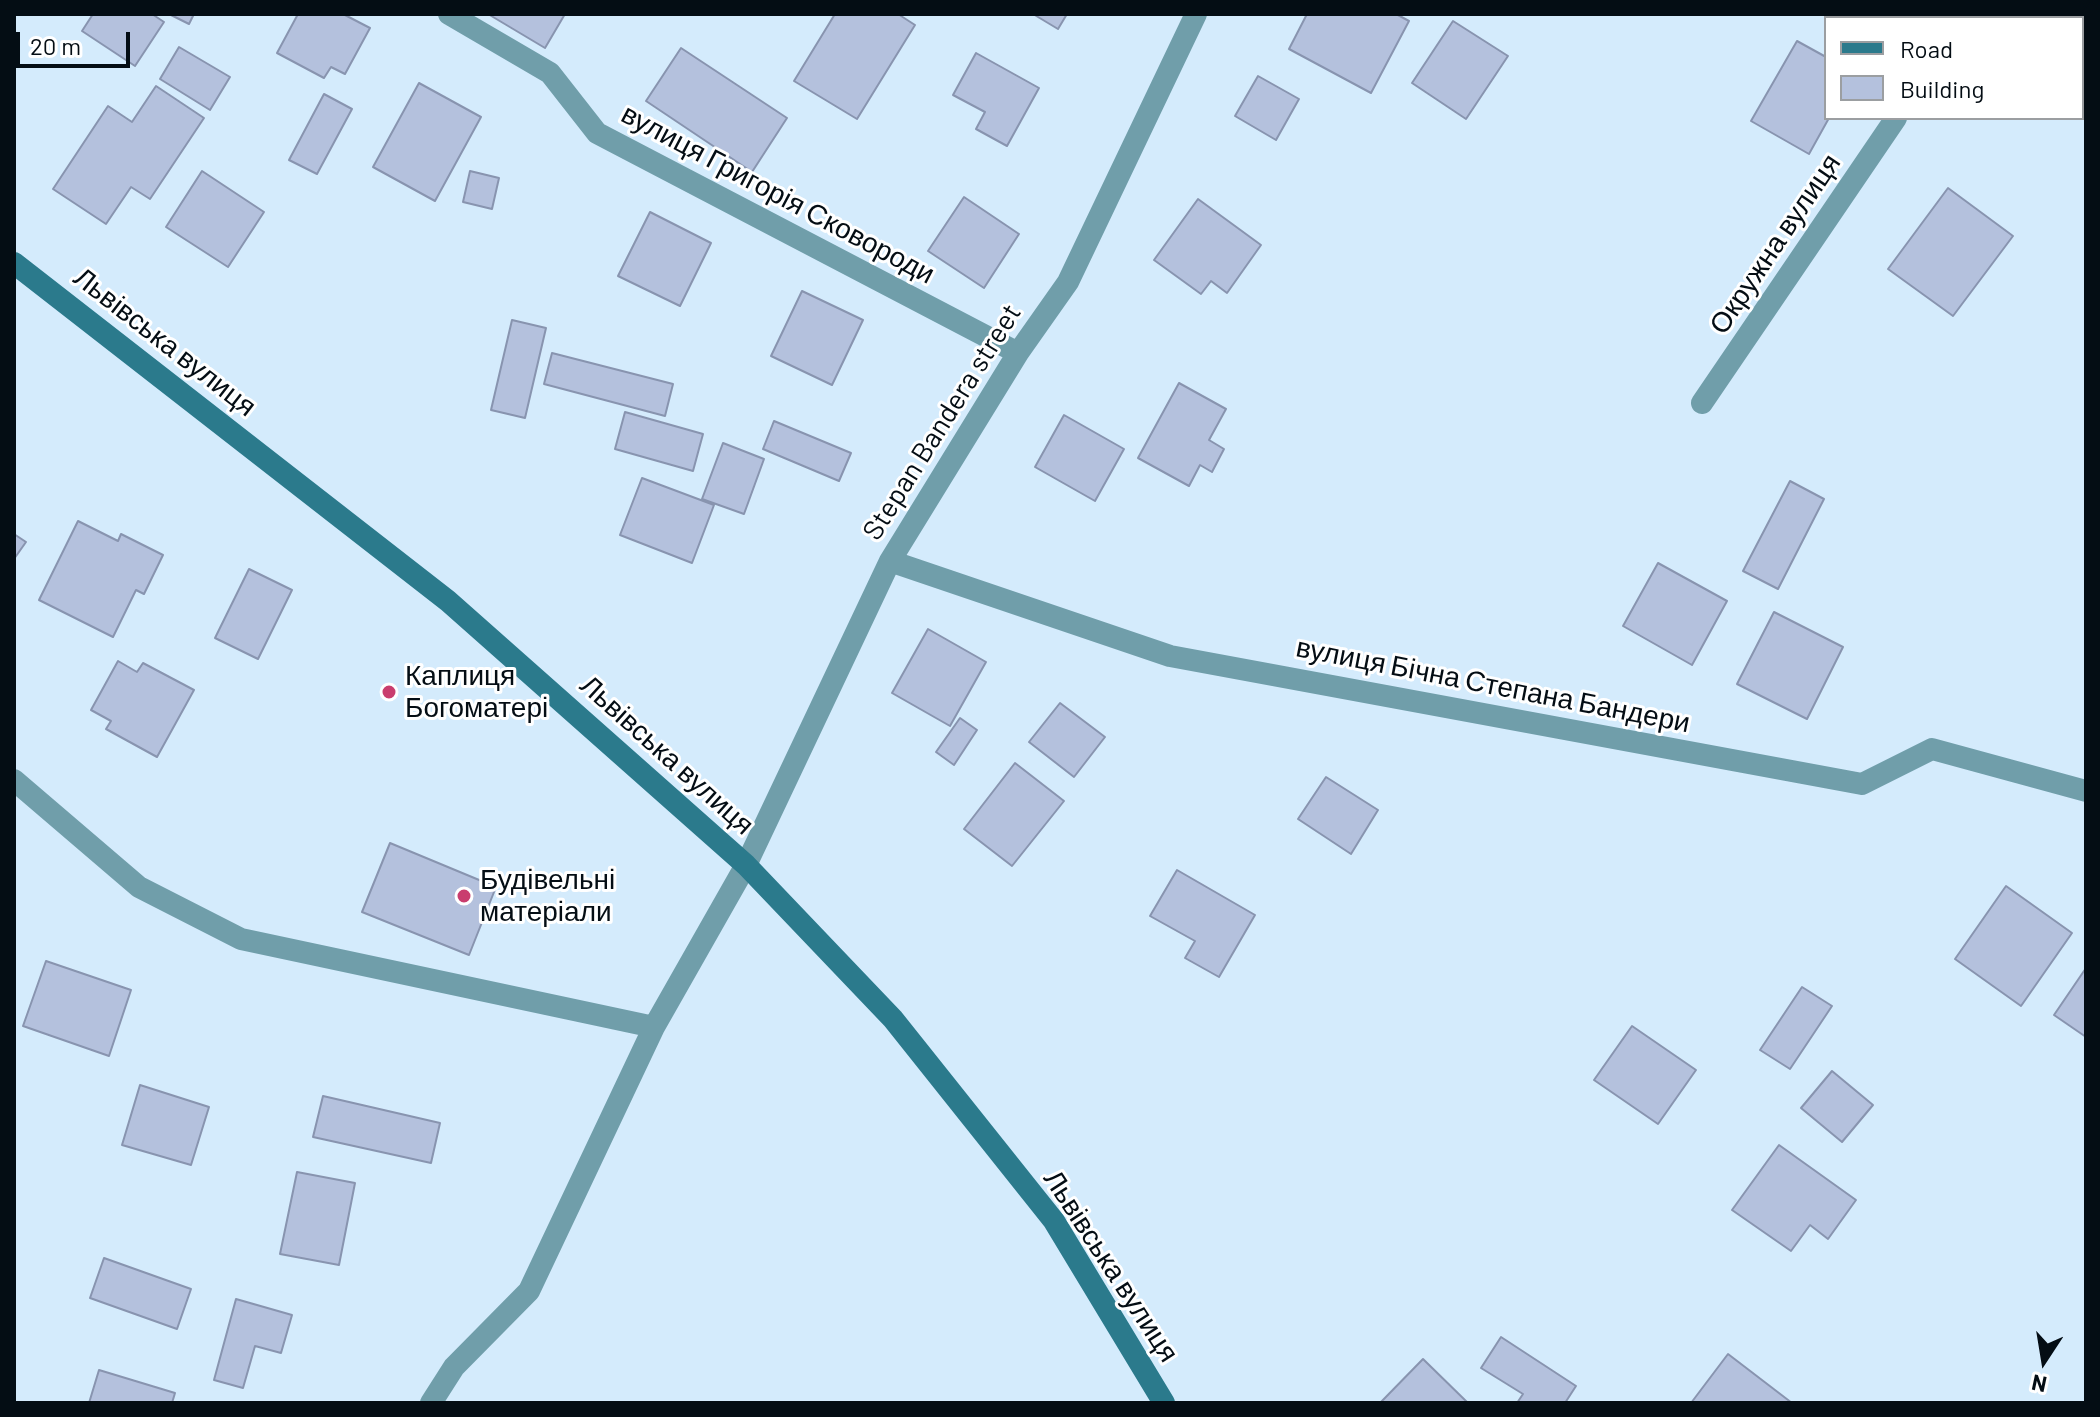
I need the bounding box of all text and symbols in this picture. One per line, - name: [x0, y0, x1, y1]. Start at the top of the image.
- scale bar: [20, 16, 134, 66]
- legend: [1824, 16, 2084, 120]
- text: 20 m: [30, 31, 81, 60]
- text: Road: [1900, 34, 1953, 63]
- text: Building: [1900, 74, 1984, 103]
- street label: вулиця Григорія Сковороди: [616, 97, 940, 291]
- street label: Окружна вулиця: [1702, 148, 1848, 340]
- street label: Львівська вулиця: [67, 260, 263, 424]
- street label: Stepan Bandera street: [856, 298, 1028, 546]
- street label: вулиця Бічна Степана Бандери: [1293, 630, 1693, 740]
- place label: Каплиця Богоматері: [405, 659, 548, 725]
- street label: Львівська вулиця: [573, 668, 761, 842]
- marker: Каплиця Богоматері: [380, 683, 398, 701]
- place label: Будівельні матеріали: [480, 863, 615, 929]
- marker: Будівельні матеріали: [455, 887, 473, 905]
- street label: Львівська вулиця: [1036, 1164, 1186, 1368]
- north arrow: [2004, 1321, 2084, 1401]
- text: N: [2029, 1370, 2049, 1399]

